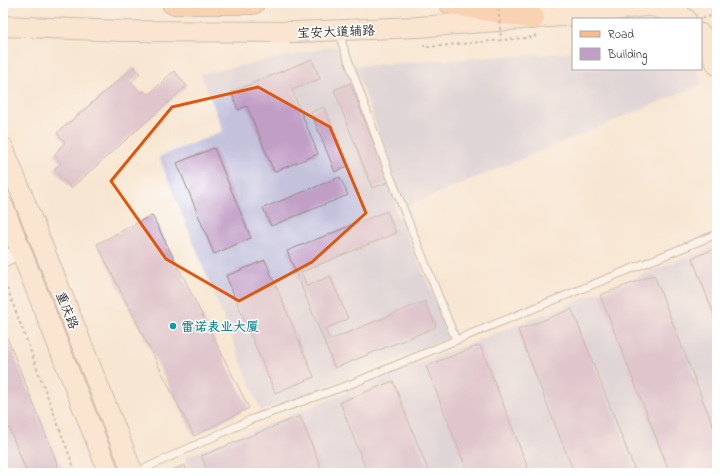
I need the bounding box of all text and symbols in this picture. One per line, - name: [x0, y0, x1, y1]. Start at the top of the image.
- legend: [572, 18, 702, 70]
- street label: 宝安大道辅路: [297, 22, 375, 43]
- text: Road: [608, 26, 634, 44]
- text: Building: [607, 46, 647, 65]
- street label: 重庆路: [50, 289, 83, 332]
- place label: 雷诺表业大厦: [181, 318, 259, 337]
- marker: 雷诺表业大厦: [168, 321, 178, 331]

